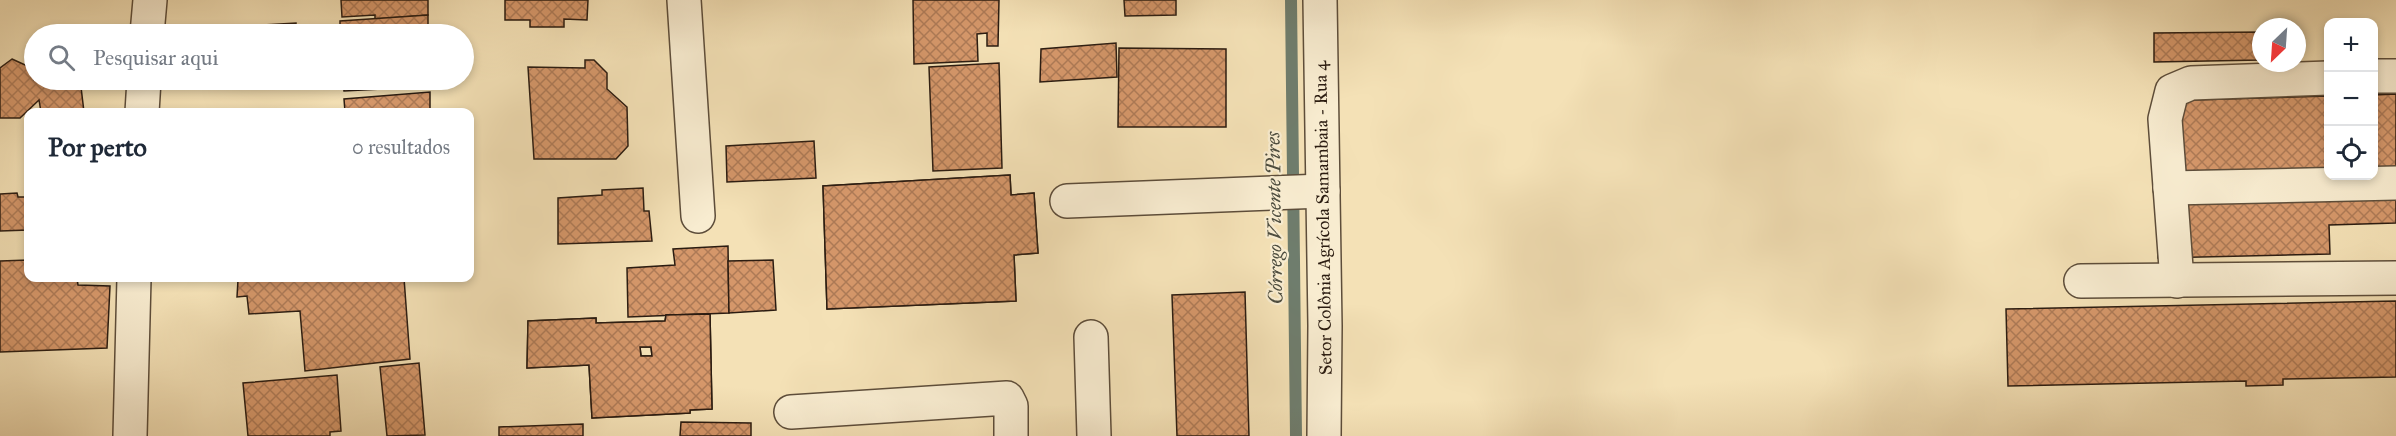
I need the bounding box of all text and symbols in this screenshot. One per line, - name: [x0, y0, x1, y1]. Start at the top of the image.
- north arrow: [2252, 18, 2306, 72]
- map controls: [2324, 18, 2378, 180]
- button: +: [2324, 18, 2378, 72]
- search box: [24, 24, 474, 90]
- icon: search: [45, 41, 78, 74]
- text: Pesquisar aqui: [93, 44, 218, 71]
- street label: Setor Colônia Agrícola Samambaia - Rua 4: [1309, 60, 1338, 375]
- button: −: [2324, 72, 2378, 126]
- button: locate: [2324, 126, 2378, 180]
- water label: Córrego Vicente Pires: [1260, 130, 1288, 305]
- text: Por perto: [48, 131, 147, 163]
- text: 0 resultados: [352, 135, 450, 159]

